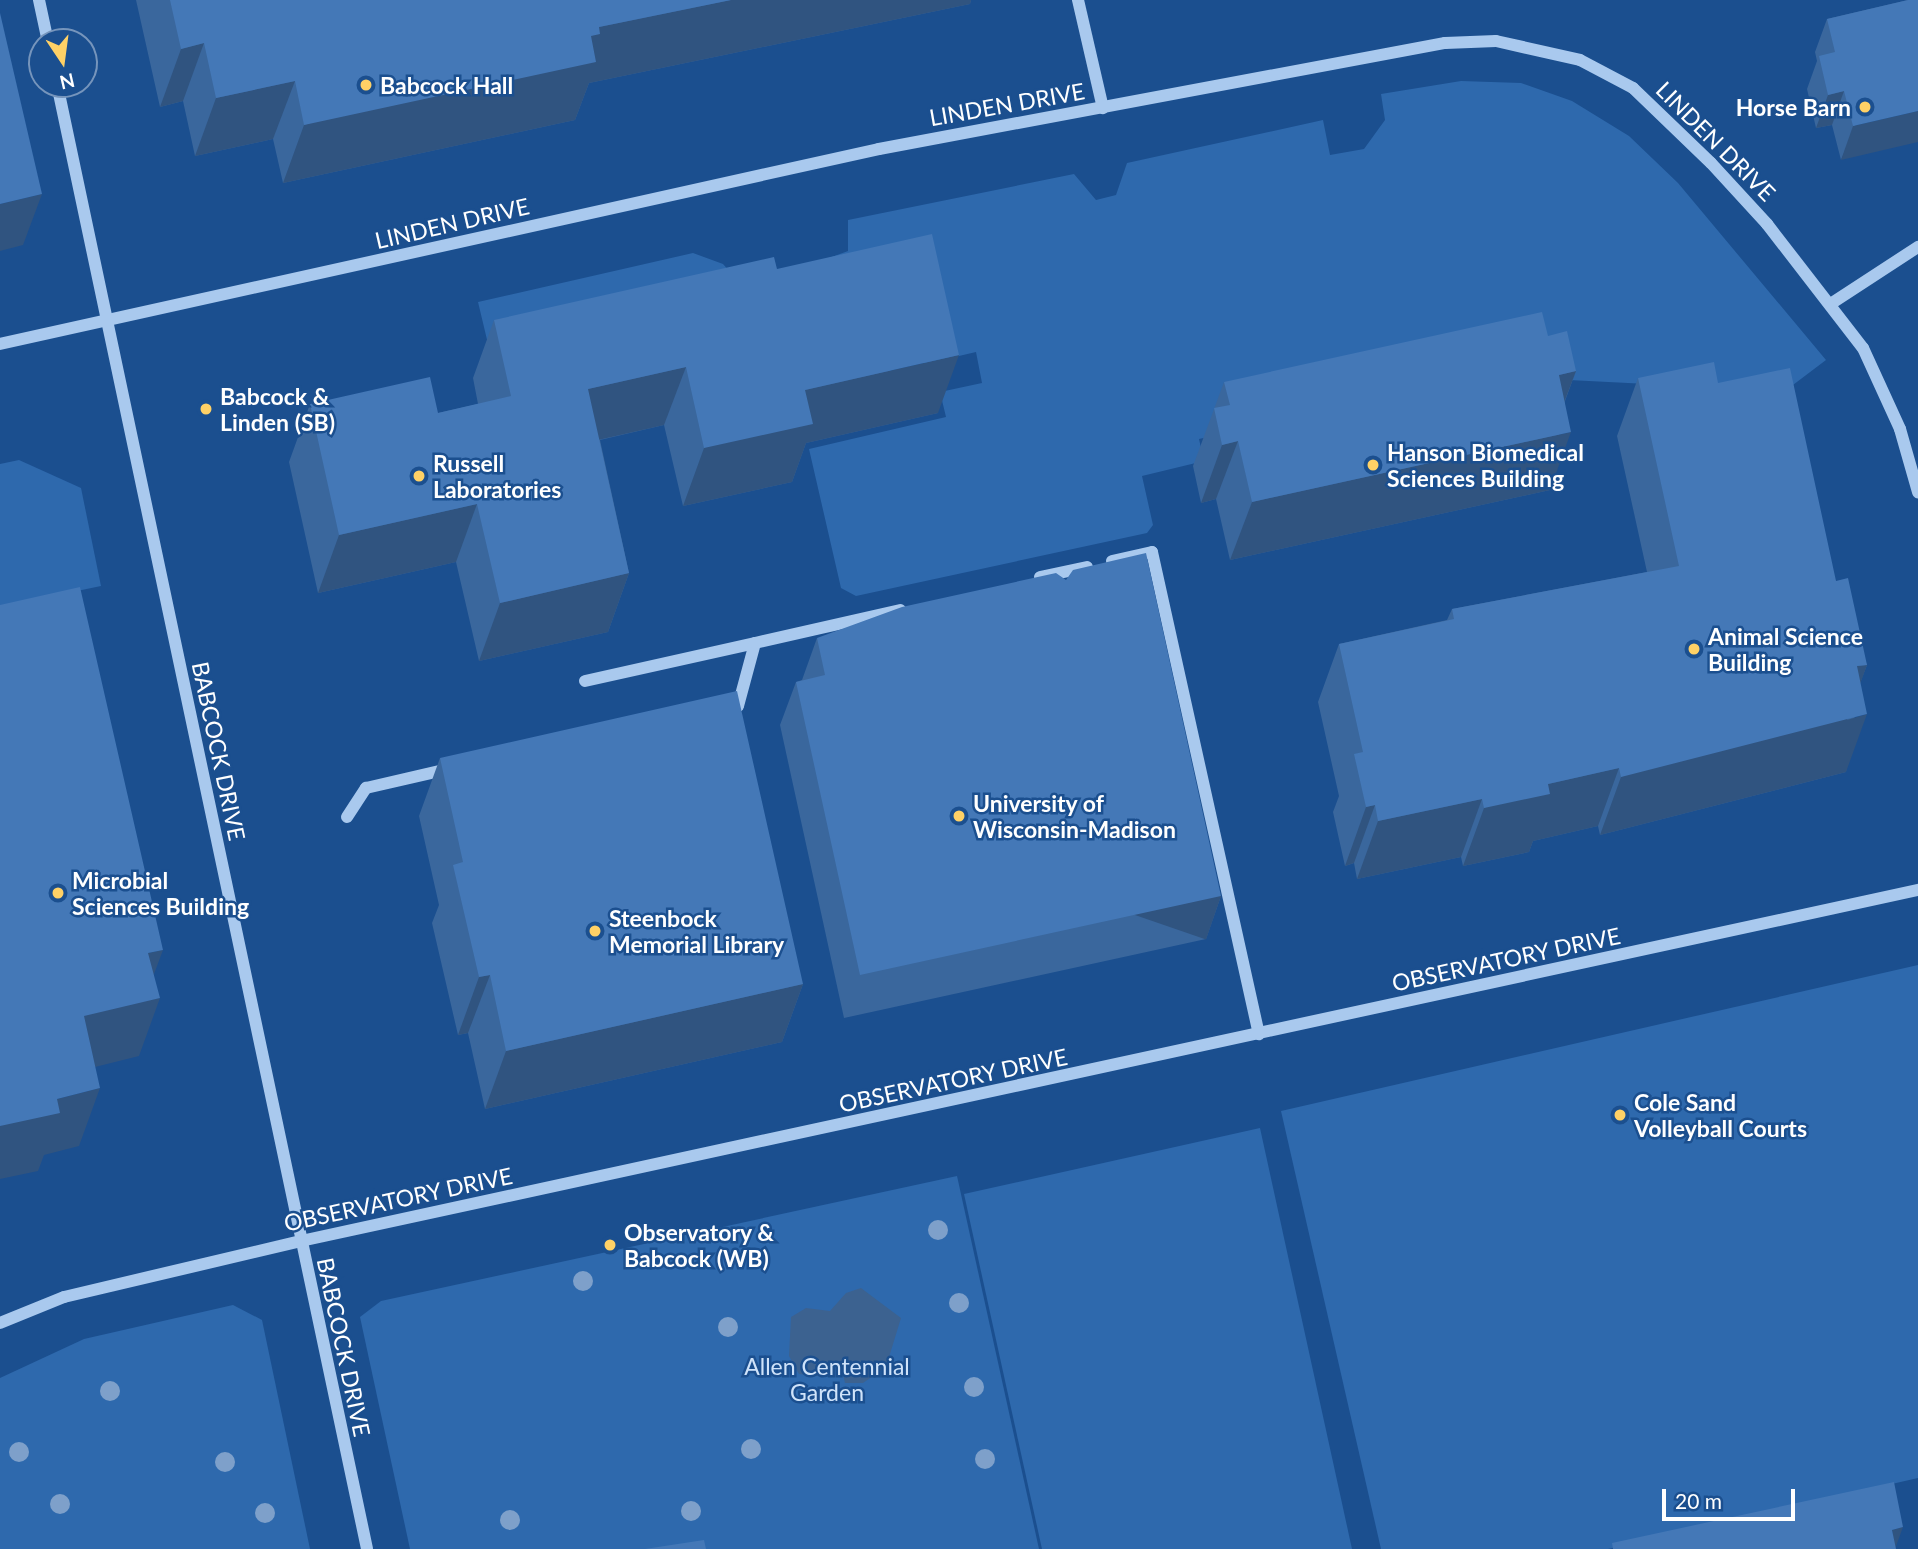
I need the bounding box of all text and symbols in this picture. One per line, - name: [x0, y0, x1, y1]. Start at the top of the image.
- north arrow: [28, 28, 98, 98]
- text: N: [58, 69, 77, 95]
- place label: Babcock Hall: [380, 71, 513, 99]
- street label: LINDEN DRIVE: [1651, 76, 1781, 206]
- marker: Babcock Hall: [358, 77, 374, 93]
- street label: LINDEN DRIVE: [927, 77, 1087, 131]
- place label: Horse Barn: [1736, 93, 1851, 121]
- marker: Horse Barn: [1857, 99, 1873, 115]
- street label: LINDEN DRIVE: [372, 192, 532, 254]
- place label: Babcock & Linden (SB): [220, 382, 335, 436]
- marker: Babcock & Linden (SB): [198, 401, 214, 417]
- place label: Hanson Biomedical Sciences Building: [1387, 438, 1584, 492]
- place label: Russell Laboratories: [433, 449, 561, 503]
- marker: Hanson Biomedical Sciences Building: [1365, 457, 1381, 473]
- marker: Russell Laboratories: [411, 468, 427, 484]
- place label: Animal Science Building: [1708, 622, 1863, 676]
- marker: Animal Science Building: [1686, 641, 1702, 657]
- street label: BABCOCK DRIVE: [187, 659, 251, 843]
- place label: University of Wisconsin-Madison: [973, 789, 1176, 843]
- marker: University of Wisconsin-Madison: [951, 808, 967, 824]
- place label: Microbial Sciences Building: [72, 866, 249, 920]
- marker: Microbial Sciences Building: [50, 885, 66, 901]
- place label: Steenbock Memorial Library: [609, 904, 784, 958]
- street label: OBSERVATORY DRIVE: [1389, 921, 1623, 997]
- marker: Steenbock Memorial Library: [587, 923, 603, 939]
- street label: OBSERVATORY DRIVE: [836, 1042, 1070, 1118]
- place label: Cole Sand Volleyball Courts: [1634, 1088, 1807, 1142]
- marker: Cole Sand Volleyball Courts: [1612, 1107, 1628, 1123]
- street label: OBSERVATORY DRIVE: [281, 1161, 515, 1237]
- place label: Observatory & Babcock (WB): [624, 1218, 774, 1272]
- marker: Observatory & Babcock (WB): [602, 1237, 618, 1253]
- street label: BABCOCK DRIVE: [312, 1255, 376, 1439]
- park label: Allen Centennial Garden: [744, 1352, 910, 1406]
- scale bar: [1666, 1476, 1799, 1520]
- text: 20 m: [1675, 1488, 1722, 1513]

